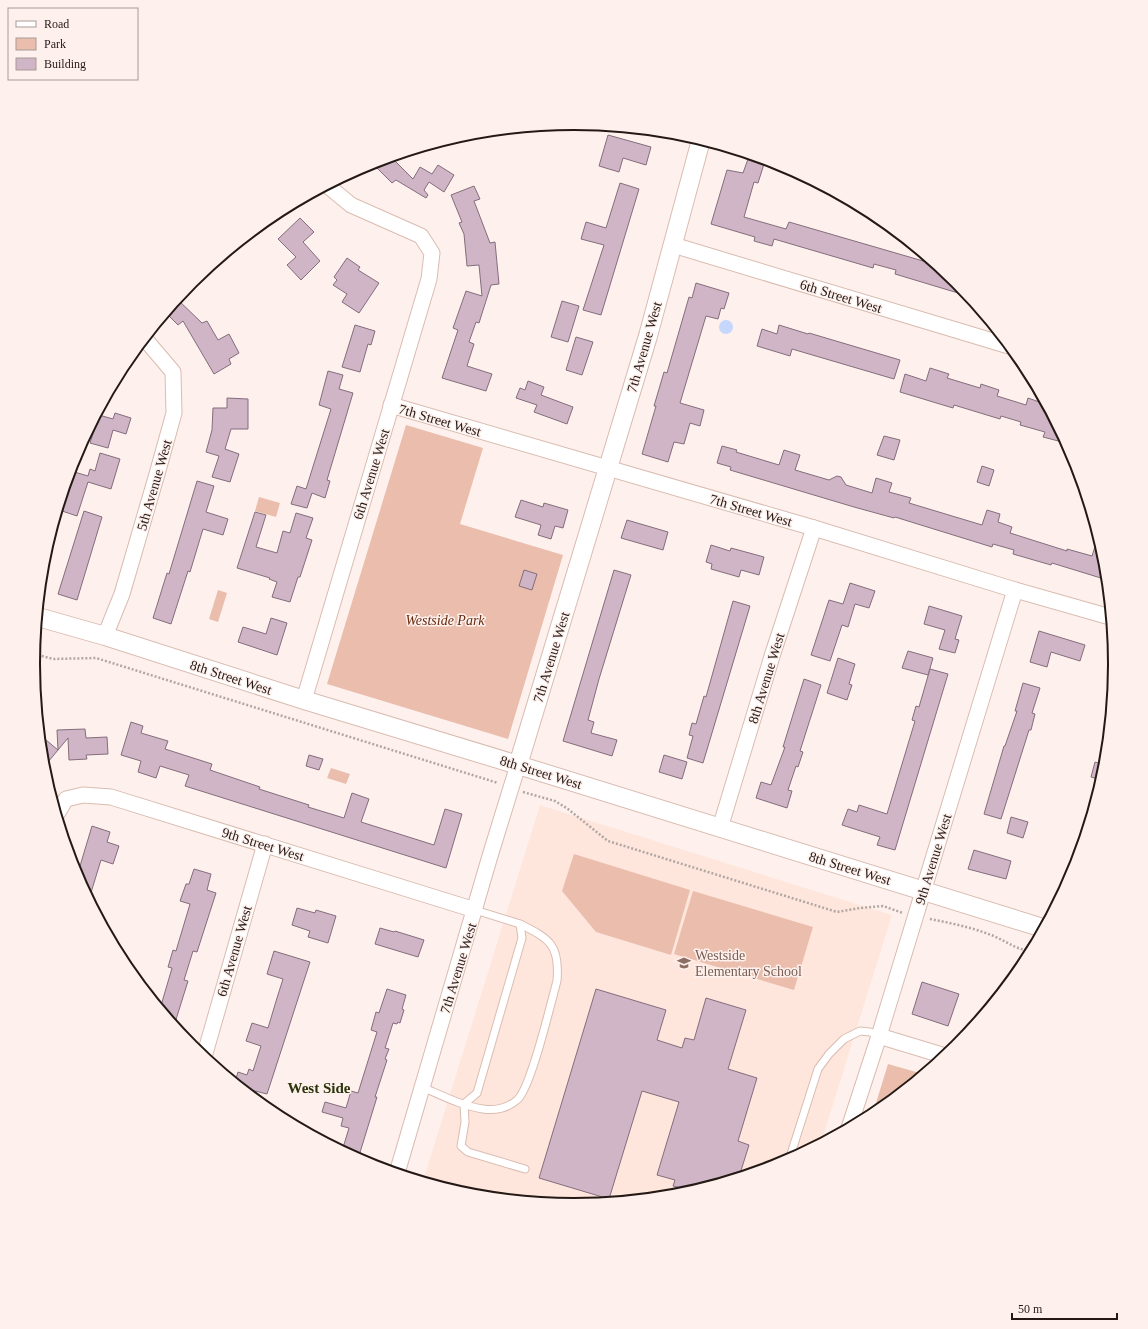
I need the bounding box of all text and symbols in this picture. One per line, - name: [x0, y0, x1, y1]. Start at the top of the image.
- legend: [8, 8, 138, 80]
- text: Road: [44, 17, 69, 31]
- text: Park: [44, 37, 66, 51]
- text: Building: [44, 57, 86, 71]
- street label: 6th Street West: [798, 277, 884, 316]
- street label: 7th Avenue West: [624, 300, 665, 394]
- street label: 7th Street West: [397, 402, 483, 439]
- street label: 6th Avenue West: [351, 427, 392, 521]
- street label: 5th Avenue West: [134, 438, 175, 532]
- street label: 7th Street West: [708, 492, 794, 529]
- street label: 7th Avenue West: [531, 610, 572, 704]
- park label: Westside Park: [405, 613, 485, 628]
- street label: 8th Avenue West: [746, 631, 787, 725]
- street label: 8th Street West: [188, 657, 274, 698]
- street label: 8th Street West: [498, 753, 584, 792]
- street label: 9th Avenue West: [913, 812, 954, 906]
- street label: 9th Street West: [220, 825, 306, 864]
- street label: 8th Street West: [807, 849, 893, 888]
- street label: 6th Avenue West: [214, 904, 255, 998]
- street label: 7th Avenue West: [438, 921, 479, 1015]
- place label: Westside Elementary School: [695, 948, 802, 979]
- school or university icon: Westside Elementary School: [676, 955, 692, 971]
- district label: West Side: [288, 1080, 351, 1096]
- scale bar: [1012, 1295, 1117, 1321]
- text: 50 m: [1018, 1302, 1043, 1316]

